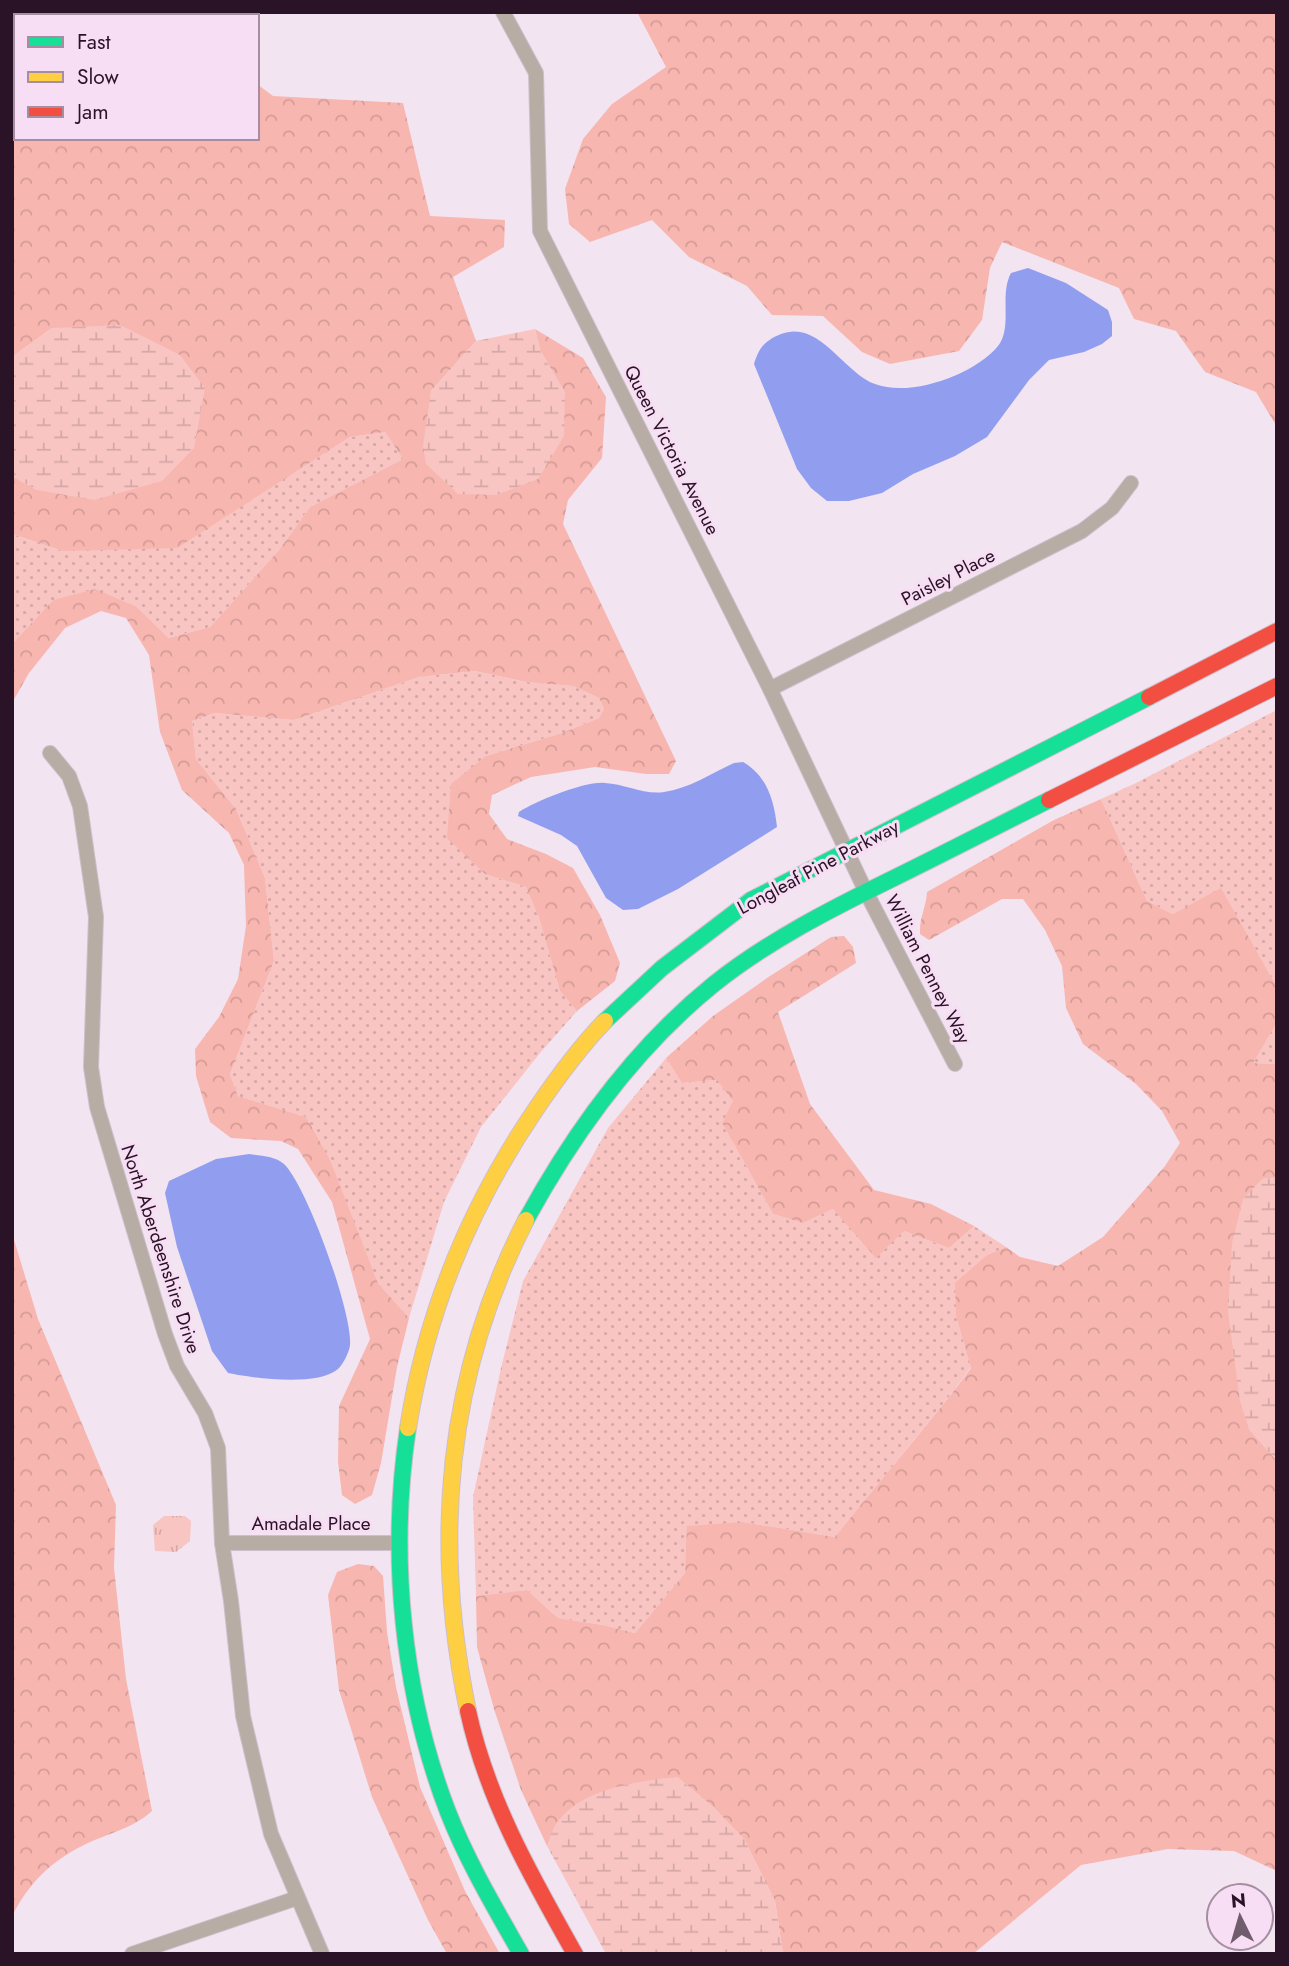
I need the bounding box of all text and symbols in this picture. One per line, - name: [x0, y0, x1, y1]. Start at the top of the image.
- legend: [14, 14, 259, 140]
- text: Fast: [77, 27, 110, 57]
- text: Slow: [77, 62, 119, 92]
- text: Jam: [74, 97, 109, 127]
- street label: Queen Victoria Avenue: [617, 360, 727, 540]
- street label: Paisley Place: [896, 542, 1000, 612]
- street label: Longleaf Pine Parkway: [732, 813, 904, 921]
- street label: William Penney Way: [879, 890, 978, 1049]
- street label: North Aberdeenshire Drive: [114, 1141, 208, 1357]
- street label: Amadale Place: [251, 1510, 371, 1537]
- north arrow: [1205, 1882, 1275, 1952]
- text: N: [1230, 1886, 1247, 1915]

